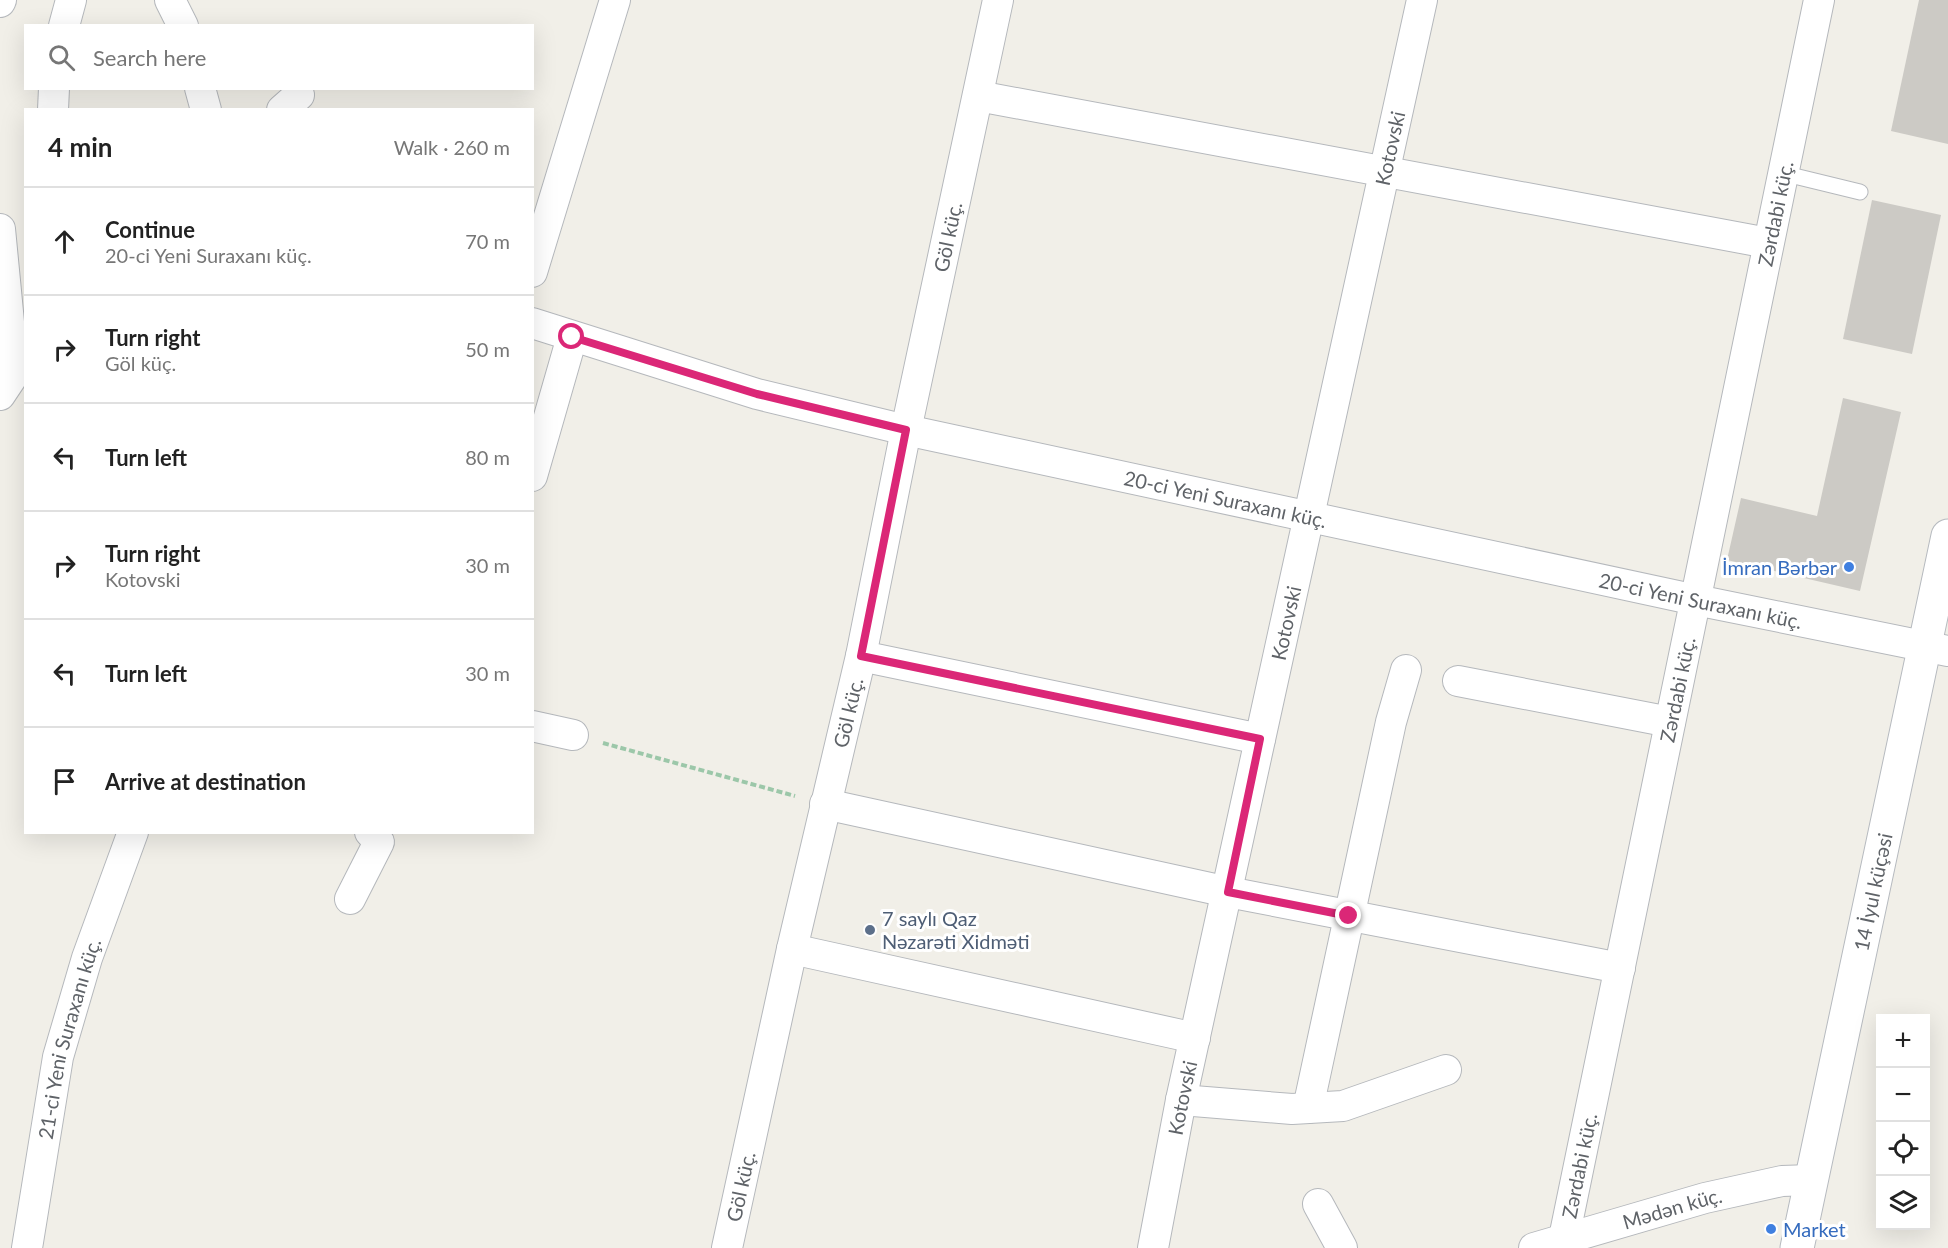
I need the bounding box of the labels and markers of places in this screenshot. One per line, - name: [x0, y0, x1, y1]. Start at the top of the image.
- place label: İmran Bərbər: [1722, 555, 1838, 579]
- marker: İmran Bərbər: [1842, 560, 1856, 574]
- place label: 7 saylı Qaz Nəzarəti Xidməti: [882, 906, 1030, 953]
- marker: 7 saylı Qaz Nəzarəti Xidməti: [863, 923, 877, 937]
- place label: Market: [1783, 1217, 1846, 1241]
- marker: Market: [1764, 1222, 1778, 1236]

